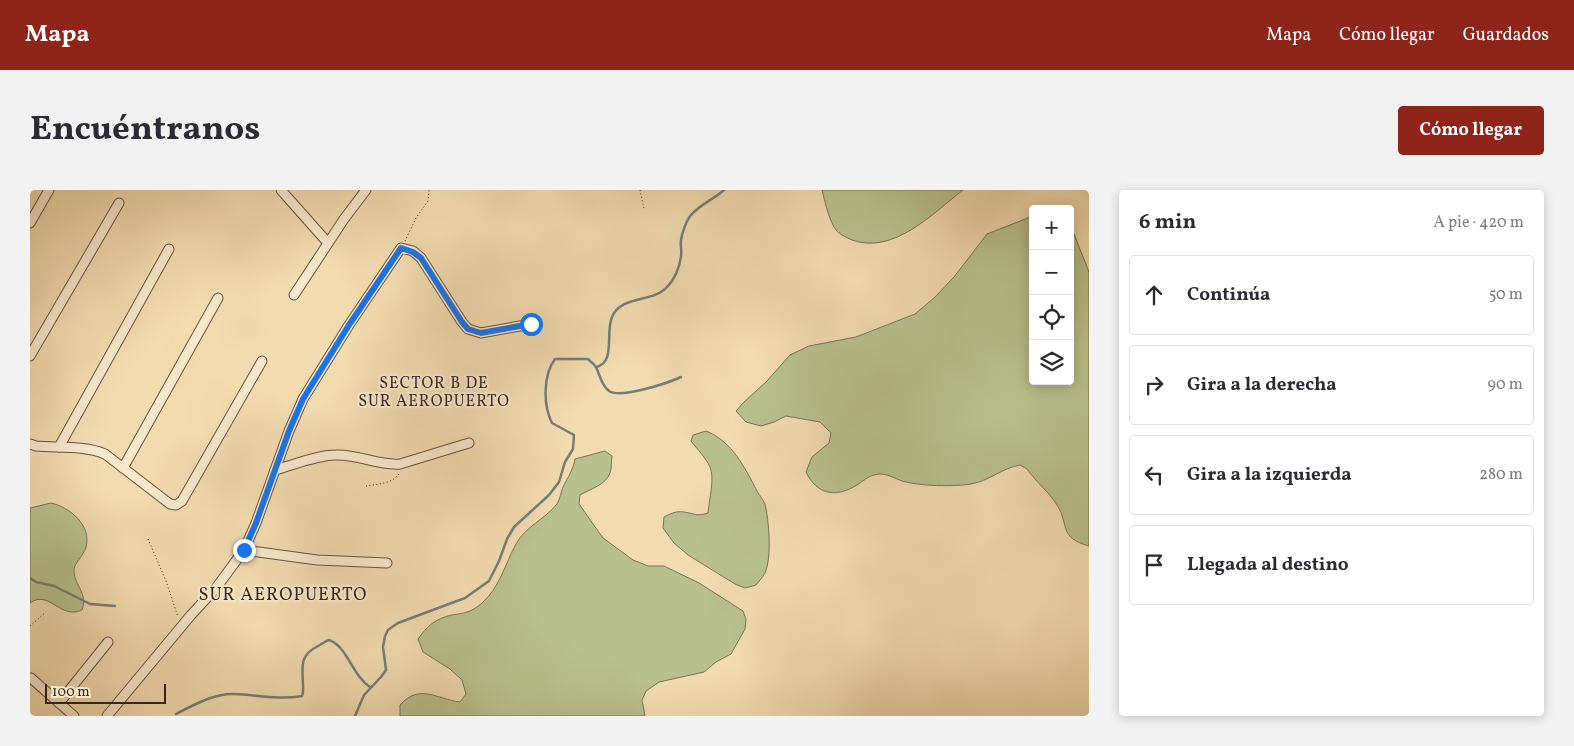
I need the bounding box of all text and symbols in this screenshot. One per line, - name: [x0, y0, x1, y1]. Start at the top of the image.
- text: Mapa: [25, 18, 90, 52]
- text: Mapa: [1266, 23, 1311, 48]
- text: Cómo llegar: [1339, 23, 1435, 48]
- text: Guardados: [1463, 23, 1549, 48]
- text: Encuéntranos: [30, 106, 260, 154]
- button: Cómo llegar: [1398, 106, 1544, 155]
- map controls: [1029, 205, 1074, 385]
- button: +: [1029, 205, 1074, 250]
- text: 6 min: [1139, 208, 1196, 237]
- text: A pie · 420 m: [1433, 212, 1524, 234]
- button: −: [1029, 250, 1074, 295]
- icon: ahead: [1140, 281, 1168, 309]
- text: Continúa: [1187, 282, 1270, 308]
- text: 50 m: [1489, 284, 1523, 306]
- button: locate: [1029, 295, 1074, 340]
- route start: [520, 313, 543, 336]
- button: layers: [1029, 340, 1074, 385]
- icon: right: [1140, 371, 1168, 399]
- text: Gira a la derecha: [1187, 372, 1337, 398]
- district label: SECTOR B DE SUR AEROPUERTO: [358, 373, 510, 413]
- text: 90 m: [1487, 374, 1523, 396]
- icon: left: [1140, 461, 1168, 489]
- text: Gira a la izquierda: [1187, 462, 1352, 488]
- text: 280 m: [1479, 464, 1523, 486]
- route end: [233, 539, 256, 562]
- icon: arrive: [1140, 551, 1168, 579]
- text: Llegada al destino: [1187, 552, 1349, 578]
- district label: SUR AEROPUERTO: [199, 583, 367, 608]
- scale bar: [45, 681, 166, 704]
- text: 100 m: [52, 683, 90, 702]

